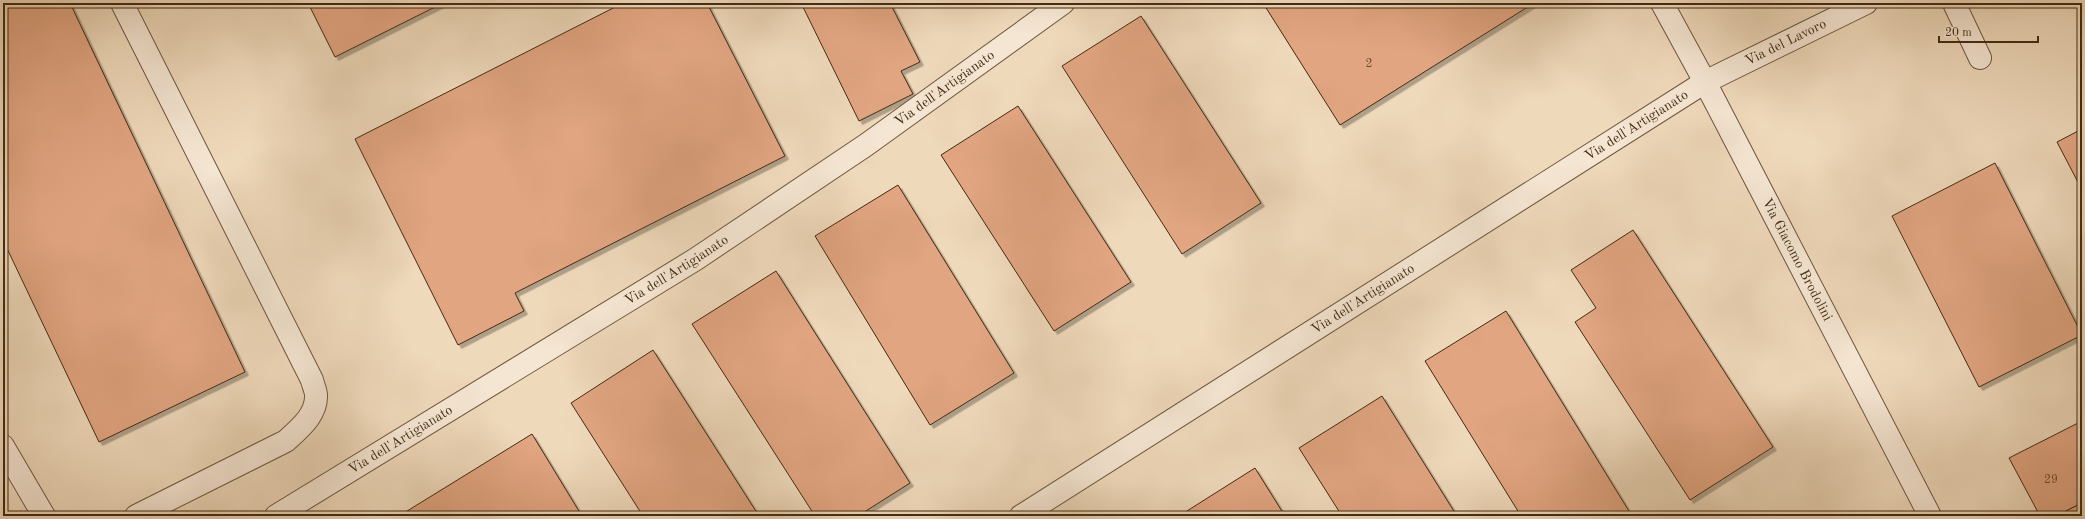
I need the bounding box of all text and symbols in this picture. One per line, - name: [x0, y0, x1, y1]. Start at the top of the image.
- street label: Via del Lavoro: [1743, 17, 1829, 68]
- scale bar: [1939, 18, 2038, 44]
- text: 20 m: [1945, 27, 1972, 39]
- street label: Via dell'Artigianato: [892, 48, 997, 129]
- house number: 2: [1366, 58, 1372, 70]
- street label: Via dell'Artigianato: [1582, 88, 1691, 163]
- street label: Via Giacomo Brodolini: [1760, 196, 1835, 323]
- street label: Via dell'Artigianato: [622, 232, 731, 308]
- street label: Via dell'Artigianato: [1309, 261, 1417, 337]
- street label: Via dell'Artigianato: [346, 403, 455, 477]
- house number: 29: [2044, 474, 2058, 486]

